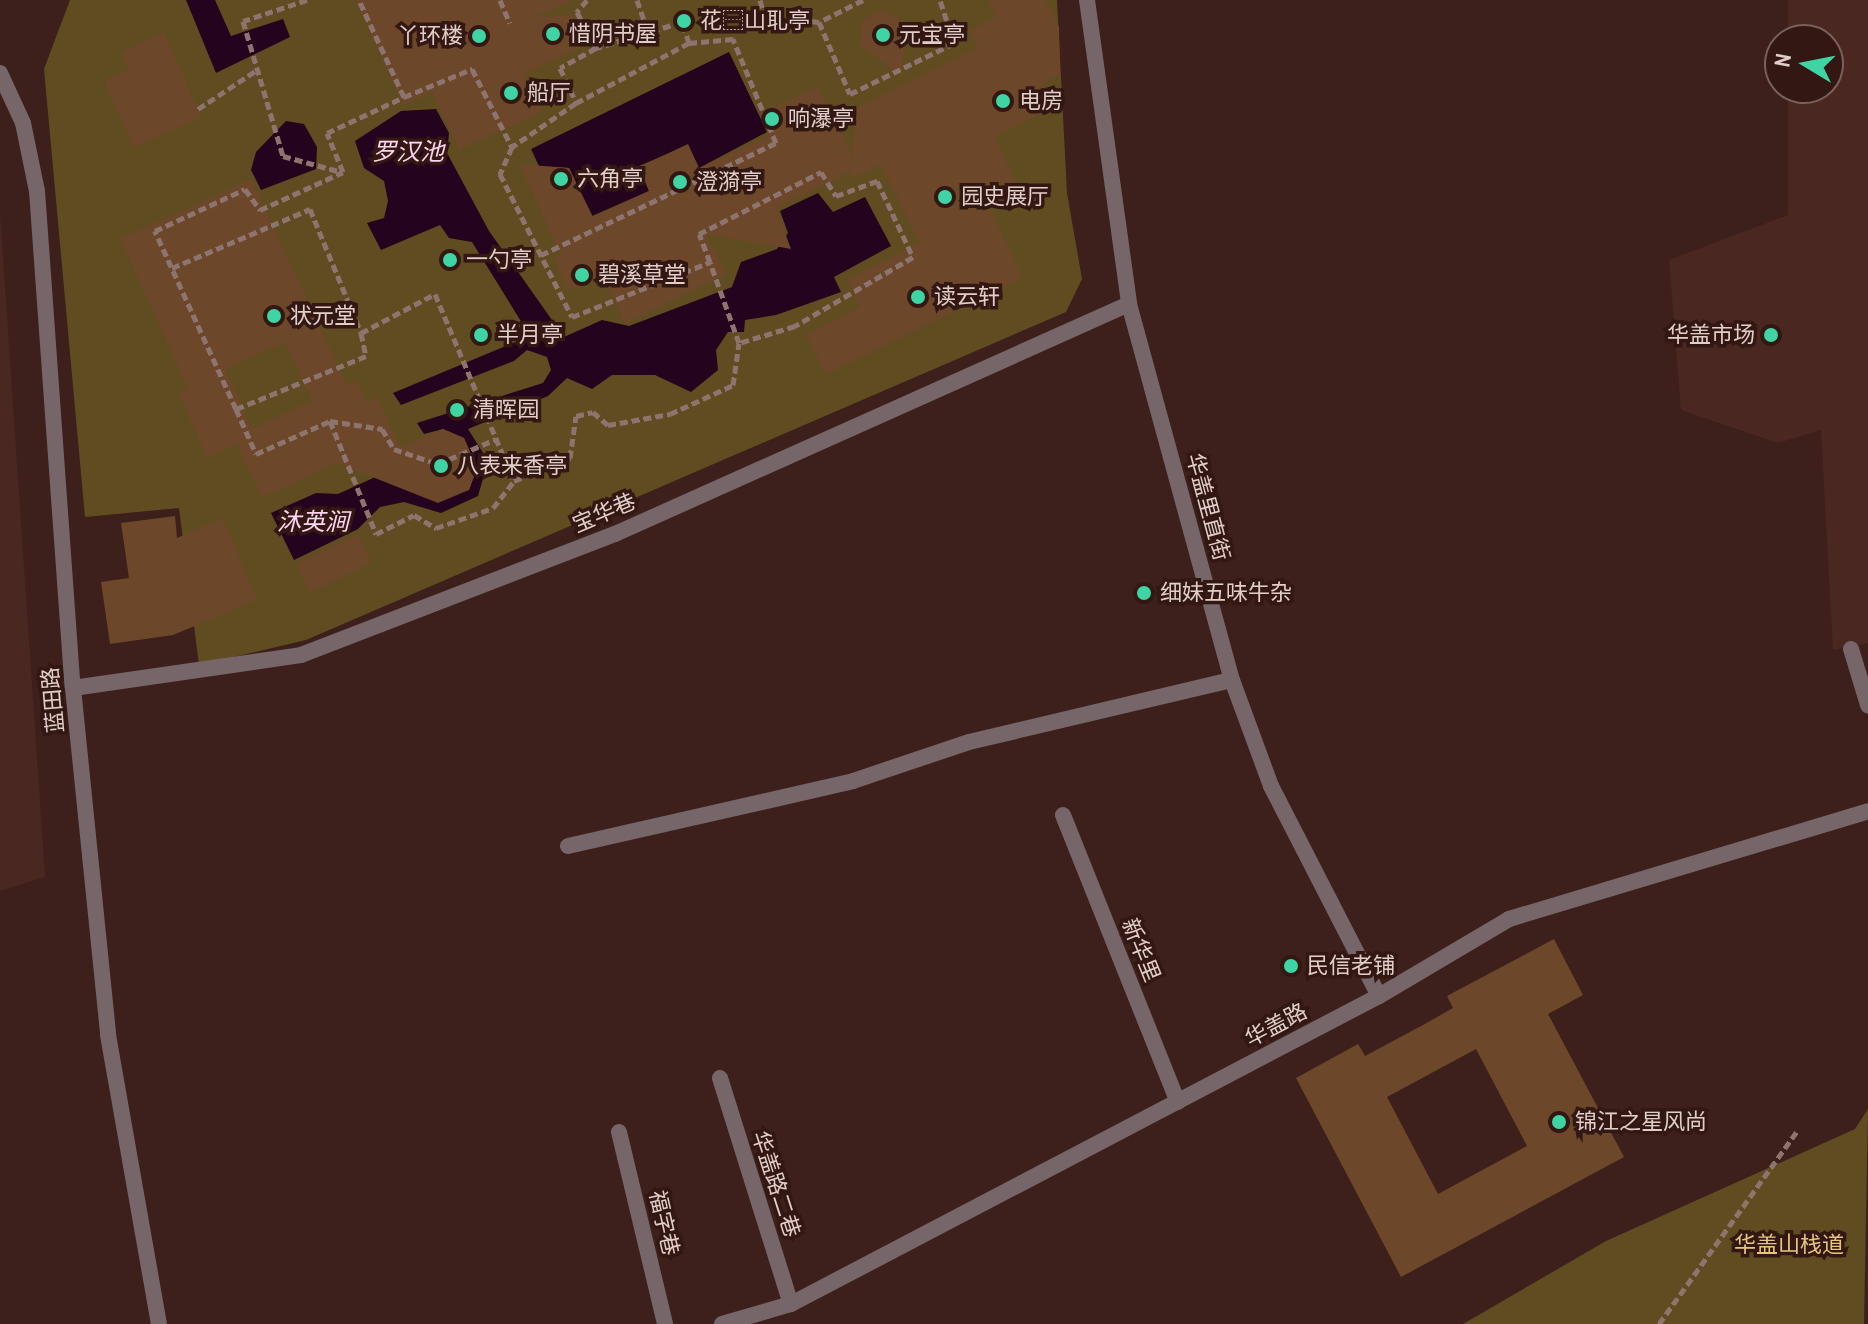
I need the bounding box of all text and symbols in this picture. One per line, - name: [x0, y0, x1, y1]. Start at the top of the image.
- place label: 花⿱山耴亭: [700, 8, 810, 34]
- marker: 花⿱山耴亭: [675, 12, 693, 30]
- place label: 惜阴书屋: [569, 21, 657, 47]
- place label: 元宝亭: [899, 22, 965, 48]
- place label: 丫环楼: [397, 23, 463, 49]
- north arrow: [1764, 24, 1844, 104]
- marker: 惜阴书屋: [544, 25, 562, 43]
- marker: 元宝亭: [874, 26, 892, 44]
- marker: 丫环楼: [470, 27, 488, 45]
- text: N: [1766, 51, 1798, 69]
- place label: 船厅: [527, 80, 571, 106]
- marker: 船厅: [502, 84, 520, 102]
- place label: 电房: [1019, 88, 1063, 114]
- marker: 电房: [994, 92, 1012, 110]
- place label: 响瀑亭: [788, 106, 854, 132]
- marker: 响瀑亭: [763, 110, 781, 128]
- water label: 罗汉池: [372, 138, 444, 166]
- place label: 六角亭: [577, 166, 643, 192]
- place label: 澄漪亭: [696, 169, 762, 195]
- marker: 六角亭: [552, 170, 570, 188]
- marker: 澄漪亭: [671, 173, 689, 191]
- place label: 园史展厅: [961, 184, 1049, 210]
- marker: 园史展厅: [936, 188, 954, 206]
- place label: 一勺亭: [466, 247, 532, 273]
- marker: 一勺亭: [441, 251, 459, 269]
- place label: 碧溪草堂: [598, 262, 686, 288]
- marker: 碧溪草堂: [573, 266, 591, 284]
- place label: 读云轩: [934, 284, 1000, 310]
- marker: 读云轩: [909, 288, 927, 306]
- place label: 状元堂: [290, 303, 356, 329]
- marker: 状元堂: [265, 307, 283, 325]
- place label: 半月亭: [497, 322, 563, 348]
- place label: 华盖市场: [1667, 322, 1755, 348]
- marker: 半月亭: [472, 326, 490, 344]
- marker: 华盖市场: [1762, 326, 1780, 344]
- place label: 清晖园: [473, 397, 539, 423]
- marker: 清晖园: [448, 401, 466, 419]
- street label: 华盖里直街: [1181, 450, 1235, 564]
- place label: 八表来香亭: [457, 453, 567, 479]
- marker: 八表来香亭: [432, 457, 450, 475]
- street label: 宝华巷: [568, 488, 640, 538]
- water label: 沐英涧: [277, 508, 349, 536]
- place label: 细妹五味牛杂: [1160, 580, 1292, 606]
- marker: 细妹五味牛杂: [1135, 584, 1153, 602]
- street label: 蓝田路: [37, 666, 69, 734]
- street label: 新华里: [1116, 914, 1166, 986]
- place label: 民信老铺: [1307, 953, 1395, 979]
- marker: 民信老铺: [1282, 957, 1300, 975]
- street label: 华盖路: [1241, 998, 1311, 1052]
- place label: 锦江之星风尚: [1575, 1109, 1707, 1135]
- marker: 锦江之星风尚: [1550, 1113, 1568, 1131]
- street label: 华盖路二巷: [746, 1128, 806, 1240]
- street label: 福字巷: [644, 1188, 684, 1258]
- park label: 华盖山栈道: [1734, 1232, 1844, 1258]

